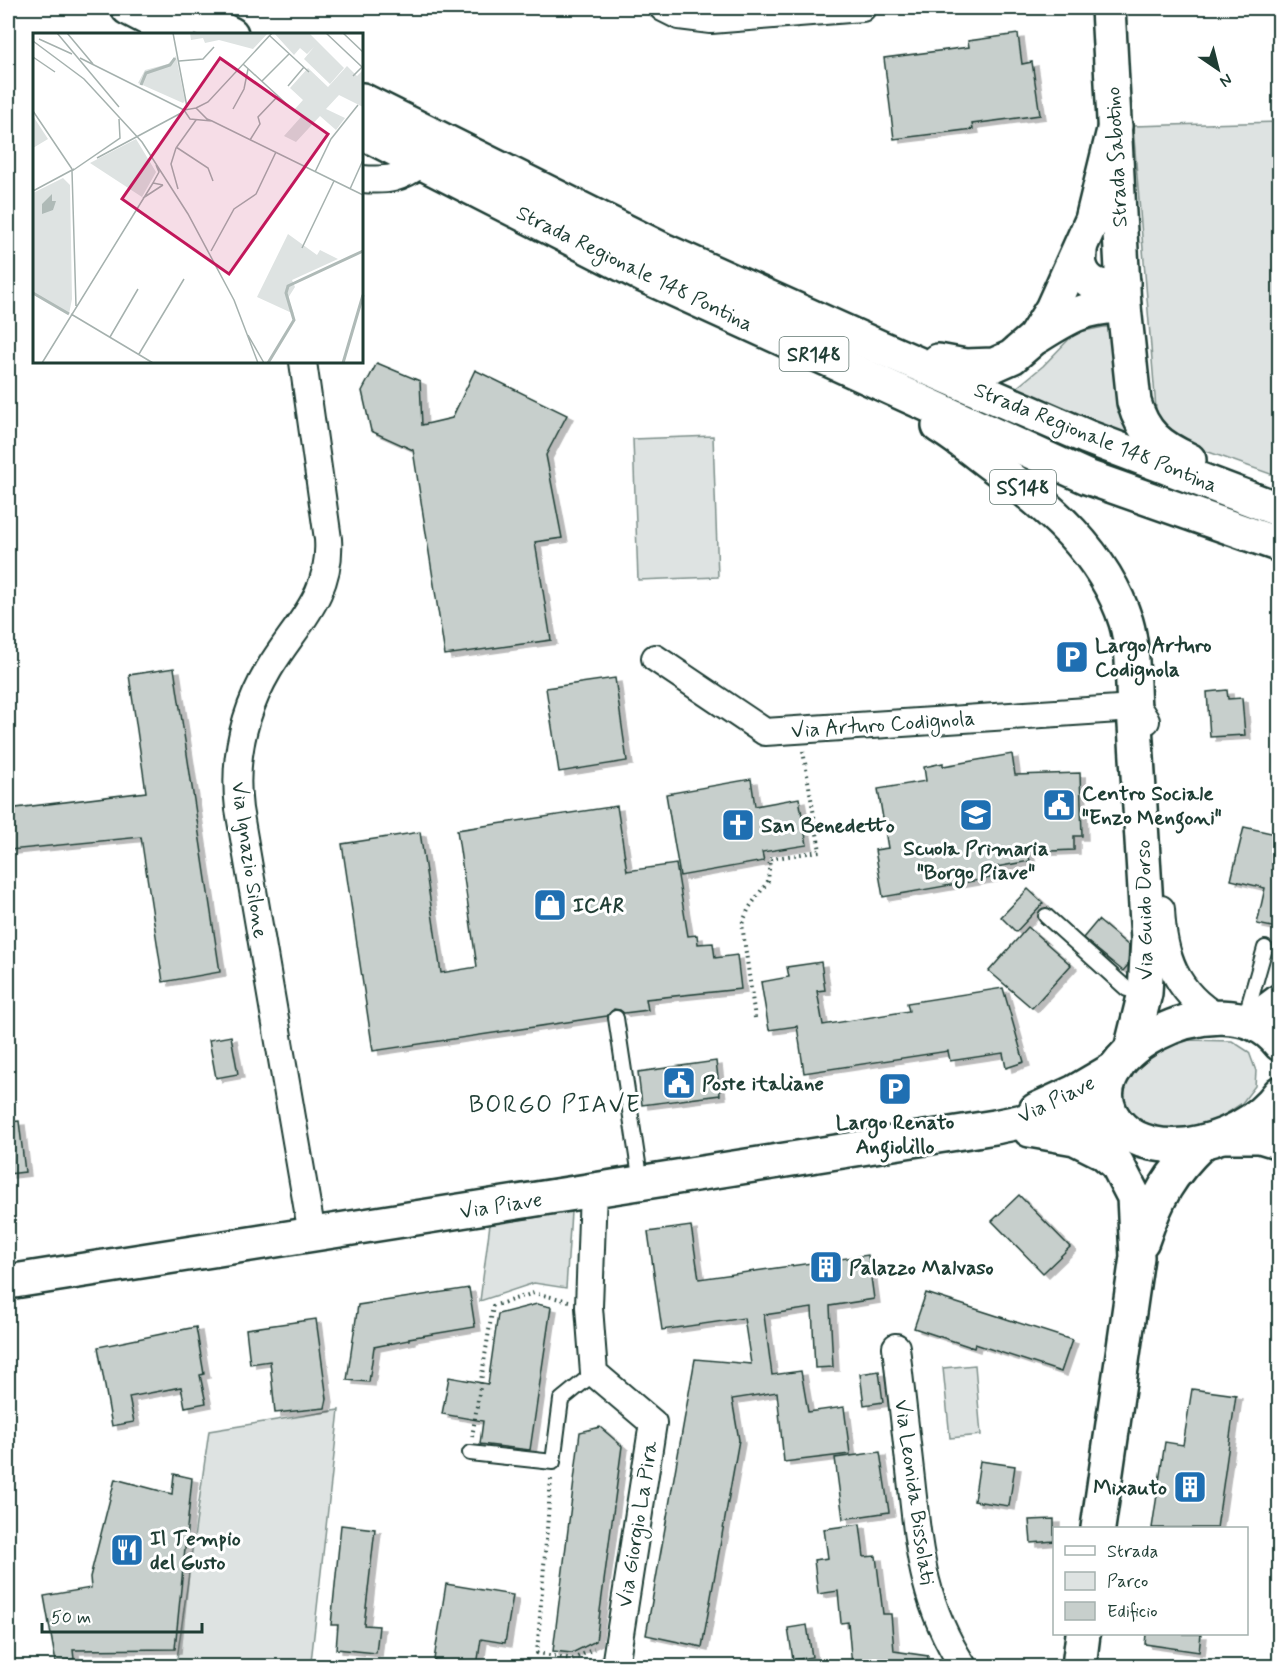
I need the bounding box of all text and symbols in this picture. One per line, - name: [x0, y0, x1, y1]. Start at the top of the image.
- inset map: [33, 33, 363, 363]
- north arrow: [1188, 39, 1248, 99]
- text: N: [1215, 68, 1236, 92]
- street label: Strada Sabotino: [1099, 86, 1135, 228]
- street label: Strada Regionale 148 Pontina: [511, 199, 758, 339]
- road number: SR148: [780, 337, 848, 371]
- street label: Strada Regionale 148 Pontina: [969, 376, 1222, 501]
- road number: SS148: [990, 470, 1056, 504]
- place label: Largo Arturo Codignola: [1095, 632, 1212, 686]
- parking icon: Largo Arturo Codignola: [1054, 639, 1090, 675]
- street label: Via Arturo Codignola: [790, 705, 976, 746]
- street label: Via Ignazio Silone: [224, 780, 274, 940]
- place label: Centro Sociale "Enzo Mengoni": [1082, 780, 1222, 834]
- public building icon: Centro Sociale "Enzo Mengoni": [1041, 787, 1077, 823]
- school or university icon: Scuola Primaria "Borgo Piave": [958, 797, 994, 833]
- church icon: San Benedetto: [720, 807, 756, 843]
- place label: San Benedetto: [761, 812, 895, 840]
- place label: Scuola Primaria "Borgo Piave": [903, 835, 1049, 889]
- street label: Via Guido Dorso: [1130, 839, 1160, 980]
- shop icon: ICAR: [532, 887, 568, 923]
- place label: ICAR: [573, 892, 624, 920]
- public building icon: Poste italiane: [661, 1065, 697, 1101]
- street label: Via Piave: [1013, 1069, 1100, 1131]
- place label: Poste italiane: [702, 1070, 824, 1098]
- parking icon: Largo Renato Angiolillo: [877, 1071, 913, 1107]
- district label: BORGO PIAVE: [469, 1090, 641, 1121]
- place label: Largo Renato Angiolillo: [836, 1109, 955, 1163]
- street label: Via Piave: [458, 1186, 544, 1226]
- building icon: Palazzo Malvaso: [808, 1249, 844, 1285]
- place label: Palazzo Malvaso: [849, 1254, 994, 1282]
- street label: Via Leonida Bissolati: [887, 1398, 941, 1587]
- street label: Via Giorgio La Pira: [611, 1438, 666, 1610]
- building icon: Mixauto: [1172, 1469, 1208, 1505]
- place label: Mixauto: [1093, 1474, 1167, 1502]
- place label: Il Tempio del Gusto: [150, 1525, 241, 1577]
- legend: [1053, 1527, 1248, 1635]
- restaurant icon: Il Tempio del Gusto: [109, 1532, 145, 1568]
- text: Strada: [1107, 1540, 1158, 1564]
- text: Parco: [1107, 1570, 1148, 1594]
- scale bar: [42, 1596, 202, 1634]
- text: Edificio: [1107, 1600, 1158, 1624]
- text: 50 m: [51, 1606, 91, 1630]

